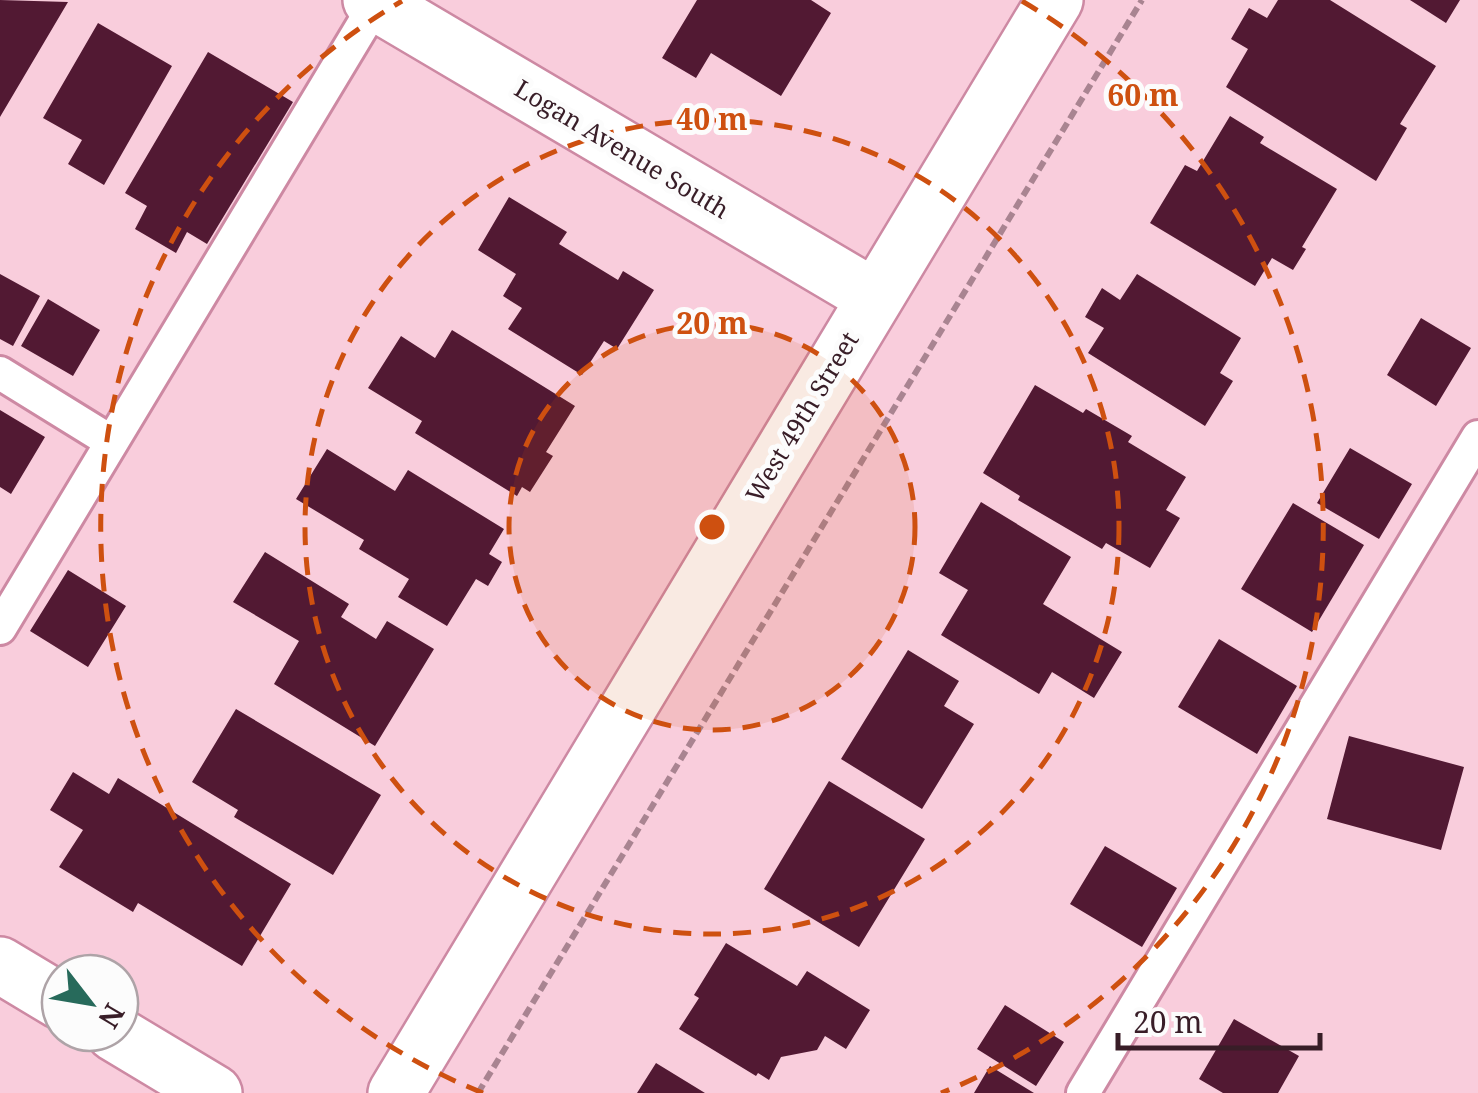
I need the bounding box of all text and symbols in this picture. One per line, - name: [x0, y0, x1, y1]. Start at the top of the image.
- street label: Logan Avenue South: [509, 71, 736, 226]
- text: 60 m: [1107, 74, 1179, 115]
- text: 40 m: [676, 98, 748, 139]
- text: 20 m: [676, 302, 748, 343]
- street label: West 49th Street: [737, 325, 866, 508]
- centre of rings: [694, 509, 730, 545]
- north arrow: [40, 953, 140, 1053]
- scale bar: [1118, 988, 1320, 1050]
- text: N: [90, 997, 134, 1036]
- text: 20 m: [1133, 1001, 1203, 1042]

